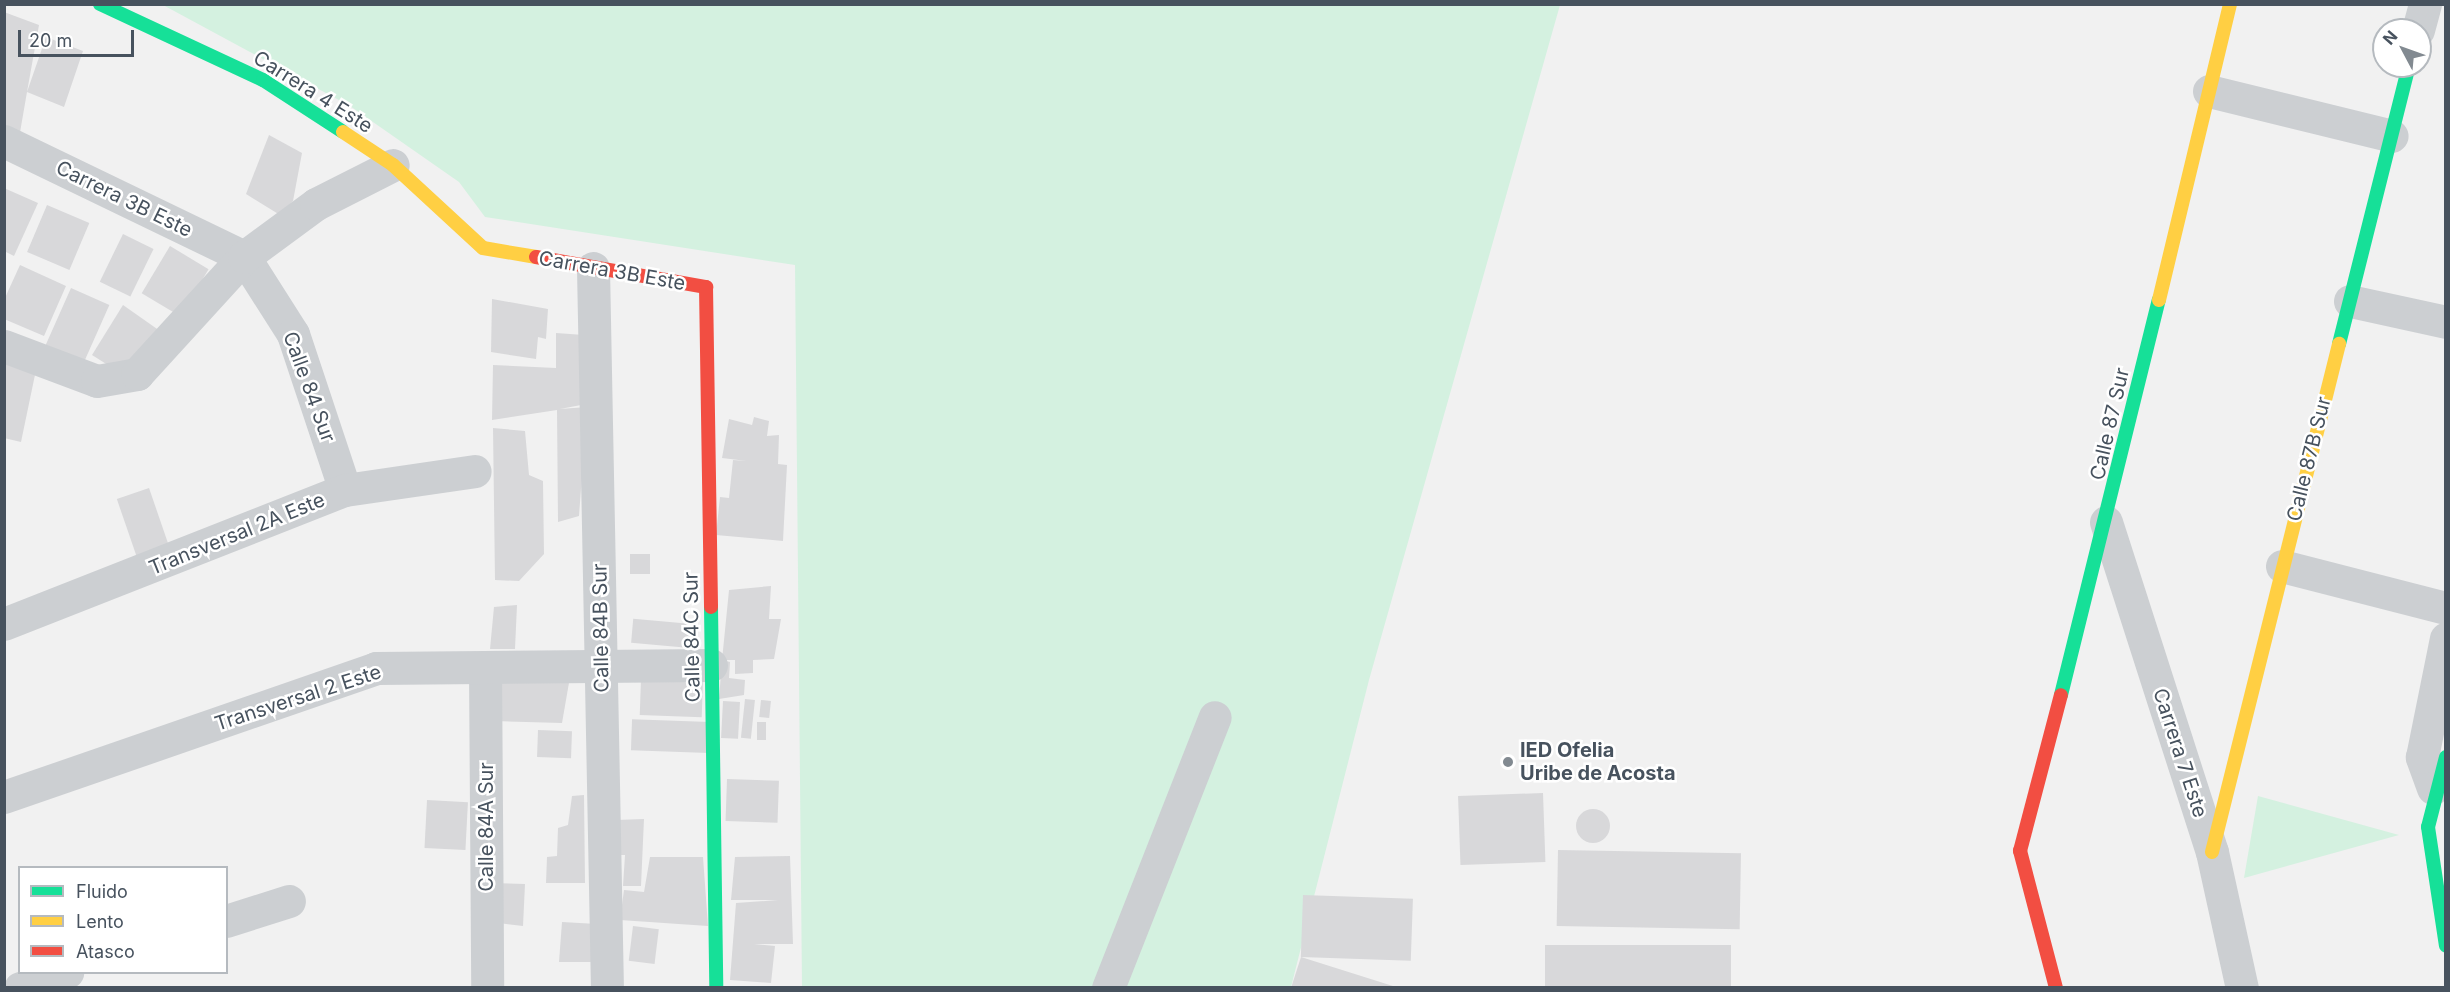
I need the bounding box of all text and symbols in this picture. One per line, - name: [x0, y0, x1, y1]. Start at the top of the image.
- scale bar: [21, 18, 136, 56]
- north arrow: [2372, 18, 2432, 78]
- text: N: [2378, 26, 2401, 49]
- text: 20 m: [29, 30, 72, 51]
- street label: Carrera 4 Este: [249, 46, 377, 138]
- street label: Carrera 3B Este: [52, 156, 196, 242]
- street label: Carrera 3B Este: [537, 246, 687, 296]
- street label: Calle 84 Sur: [278, 328, 340, 446]
- street label: Calle 87 Sur: [2085, 366, 2135, 482]
- street label: Calle 87B Sur: [2282, 394, 2336, 524]
- street label: Transversal 2A Este: [146, 488, 328, 580]
- street label: Calle 84B Sur: [588, 563, 614, 693]
- street label: Calle 84C Sur: [679, 572, 705, 702]
- street label: Transversal 2 Este: [212, 660, 384, 736]
- street label: Carrera 7 Este: [2148, 685, 2212, 821]
- place label: IED Ofelia Uribe de Acosta: [1520, 738, 1676, 785]
- marker: IED Ofelia Uribe de Acosta: [1501, 755, 1515, 769]
- street label: Calle 84A Sur: [474, 762, 498, 892]
- legend: [18, 866, 228, 974]
- text: Fluido: [76, 881, 128, 902]
- text: Lento: [76, 911, 124, 932]
- text: Atasco: [76, 941, 135, 962]

